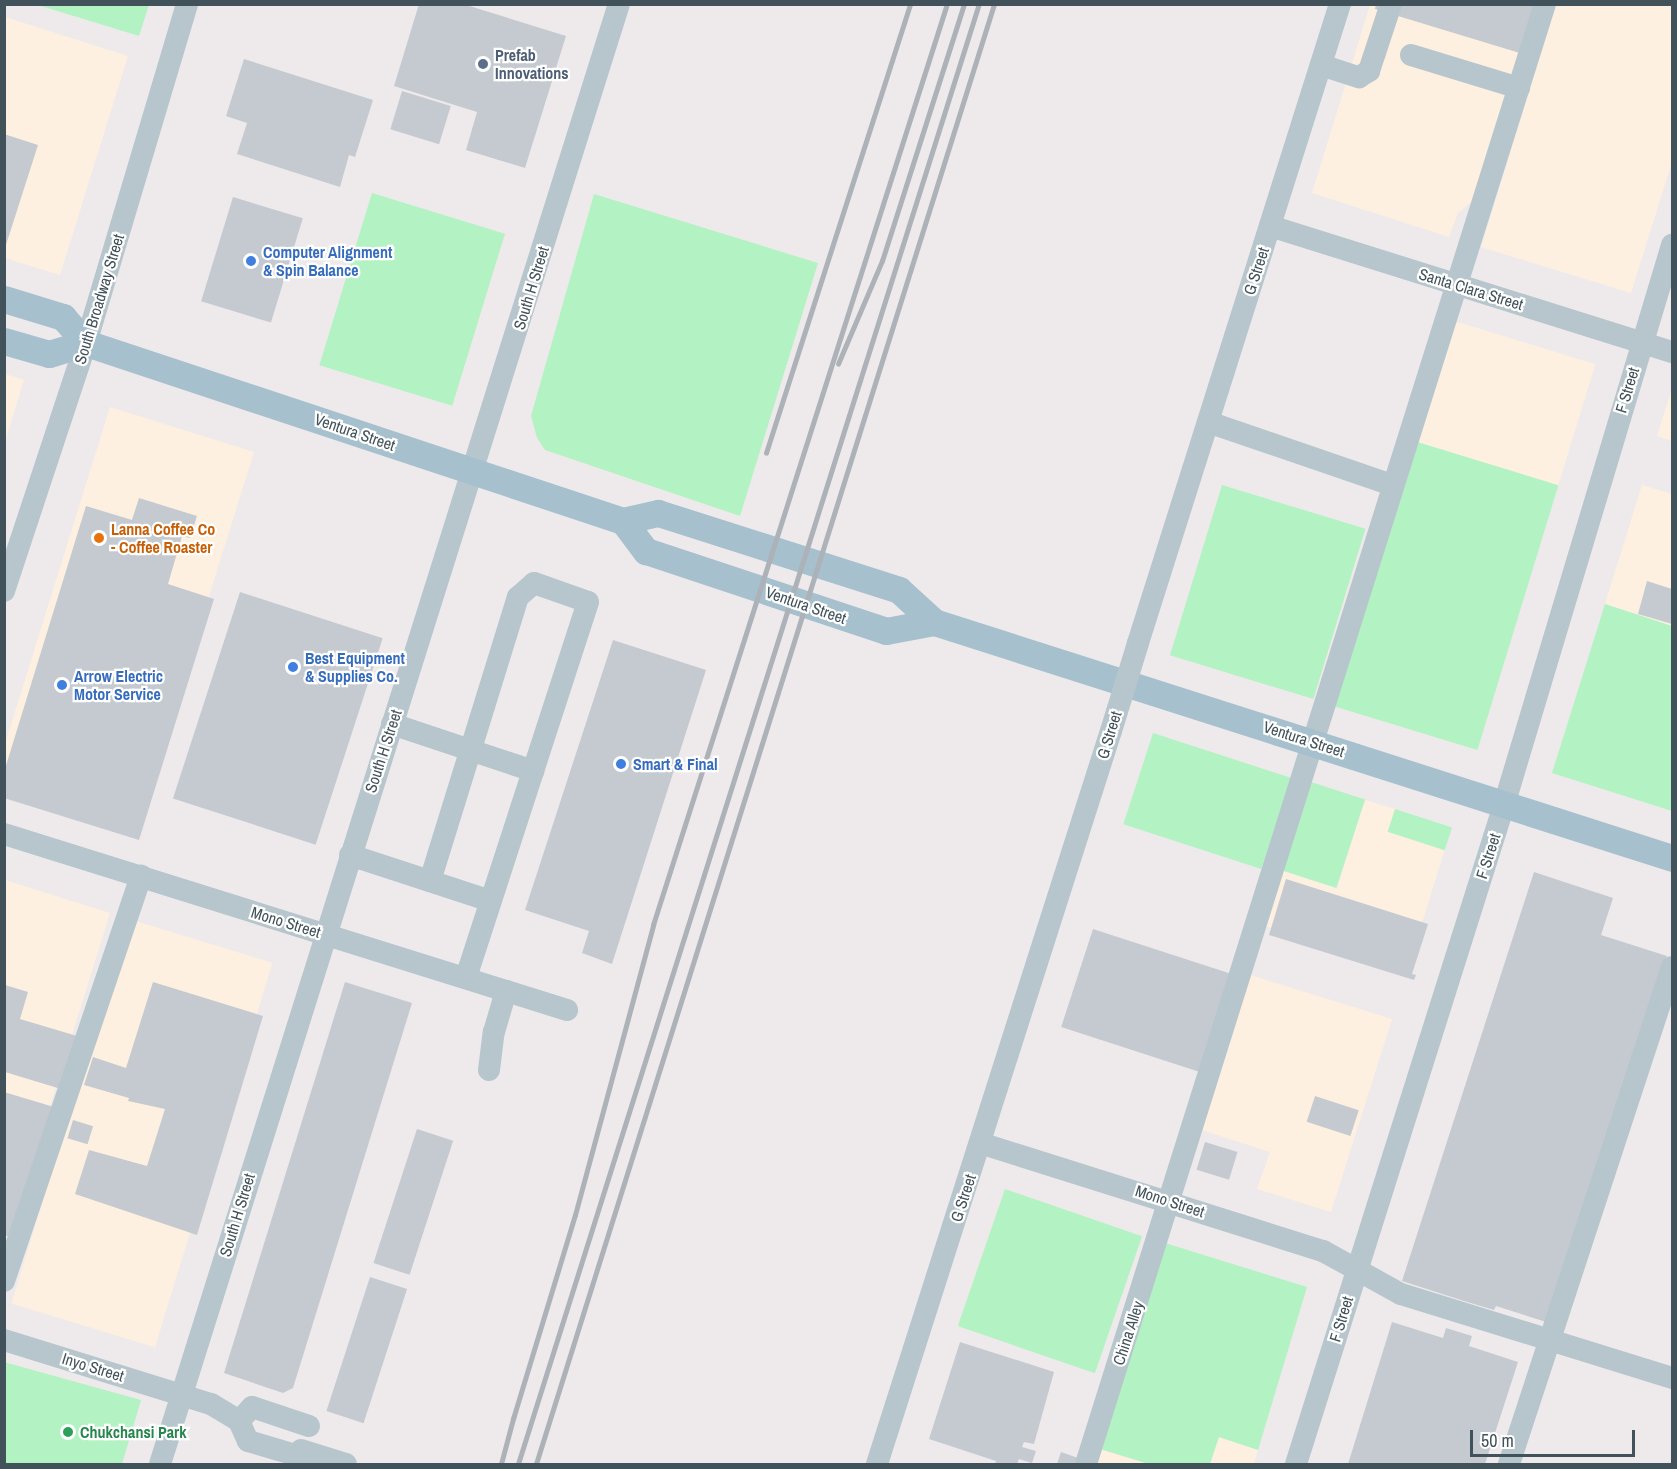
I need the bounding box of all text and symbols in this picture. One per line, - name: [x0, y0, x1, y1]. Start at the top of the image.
- place label: Prefab Innovations: [495, 45, 569, 83]
- marker: Prefab Innovations: [476, 57, 490, 71]
- street label: South Broadway Street: [70, 232, 128, 366]
- place label: Computer Alignment & Spin Balance: [263, 242, 393, 280]
- street label: South H Street: [509, 244, 553, 332]
- street label: G Street: [1239, 245, 1273, 297]
- marker: Computer Alignment & Spin Balance: [244, 254, 258, 268]
- street label: Santa Clara Street: [1417, 264, 1525, 314]
- street label: F Street: [1611, 365, 1643, 415]
- street label: Ventura Street: [312, 409, 398, 455]
- place label: Lanna Coffee Co - Coffee Roaster: [111, 519, 215, 557]
- marker: Lanna Coffee Co - Coffee Roaster: [92, 531, 106, 545]
- street label: Ventura Street: [763, 582, 849, 628]
- place label: Best Equipment & Supplies Co.: [305, 648, 405, 686]
- marker: Best Equipment & Supplies Co.: [286, 660, 300, 674]
- place label: Arrow Electric Motor Service: [74, 666, 163, 704]
- marker: Arrow Electric Motor Service: [55, 678, 69, 692]
- street label: South H Street: [361, 707, 405, 795]
- street label: G Street: [1093, 709, 1125, 761]
- street label: Ventura Street: [1261, 717, 1347, 761]
- place label: Smart & Final: [633, 754, 718, 774]
- marker: Smart & Final: [614, 757, 628, 771]
- street label: F Street: [1472, 831, 1504, 881]
- street label: Mono Street: [249, 902, 323, 942]
- street label: South H Street: [215, 1171, 259, 1259]
- street label: G Street: [946, 1172, 980, 1224]
- street label: Mono Street: [1133, 1181, 1207, 1221]
- street label: F Street: [1325, 1294, 1357, 1344]
- street label: China Alley: [1109, 1298, 1147, 1368]
- street label: Inyo Street: [60, 1349, 126, 1385]
- scale bar: [1473, 1418, 1638, 1456]
- place label: Chukchansi Park: [80, 1422, 186, 1442]
- marker: Chukchansi Park: [61, 1425, 75, 1439]
- text: 50 m: [1481, 1428, 1514, 1453]

